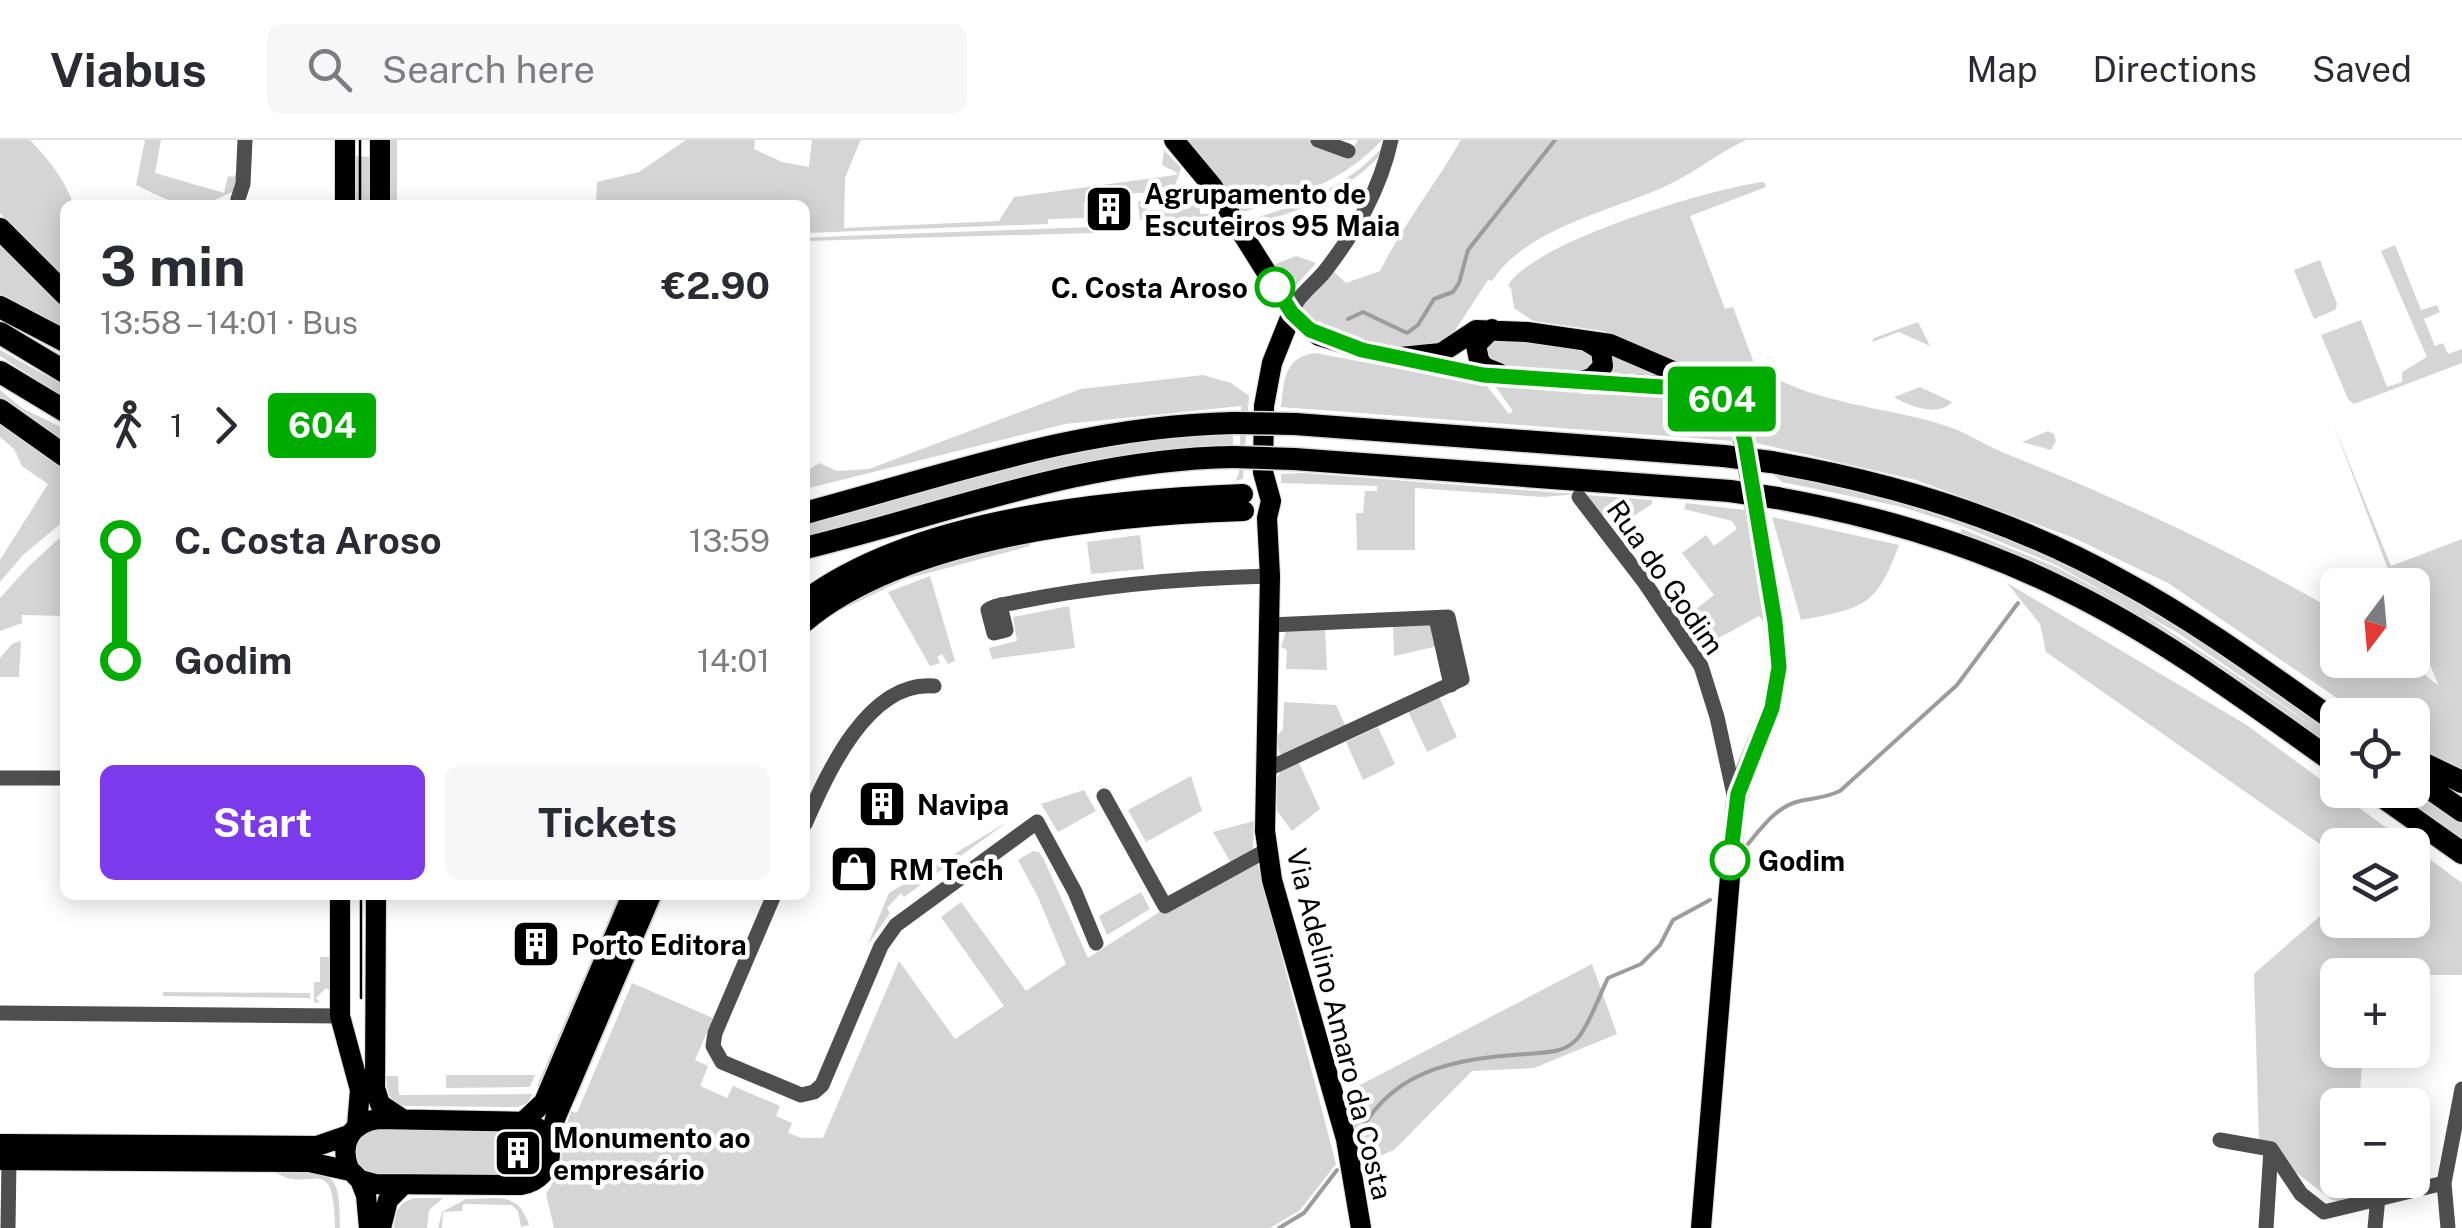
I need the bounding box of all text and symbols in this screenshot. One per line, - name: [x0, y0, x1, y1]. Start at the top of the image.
- search box: [267, 24, 967, 114]
- text: Viabus: [50, 41, 207, 98]
- icon: search: [302, 42, 357, 97]
- text: Search here: [382, 47, 595, 92]
- text: Map: [1966, 49, 2037, 90]
- text: Directions: [2092, 49, 2257, 90]
- text: Saved: [2312, 49, 2412, 90]
- place label: Agrupamento de Escuteiros 95 Maia: [1144, 177, 1400, 242]
- building icon: Agrupamento de Escuteiros 95 Maia: [1083, 183, 1135, 235]
- text: 3 min: [100, 234, 246, 298]
- text: €2.90: [661, 263, 770, 308]
- marker: C. Costa Aroso: [1256, 268, 1294, 306]
- place label: C. Costa Aroso: [1051, 271, 1248, 304]
- text: 13:58 – 14:01 · Bus: [100, 304, 358, 341]
- line badge: 604: [1664, 366, 1780, 432]
- text: 604: [1688, 379, 1756, 420]
- icon: walk: [100, 398, 155, 453]
- icon: forward: [198, 398, 253, 453]
- text: 604: [288, 405, 356, 446]
- text: 1: [170, 407, 183, 444]
- street label: Rua do Godim: [1601, 494, 1731, 660]
- text: C. Costa Aroso: [174, 518, 442, 563]
- text: 13:59: [689, 522, 770, 559]
- north arrow: [2320, 568, 2430, 678]
- map controls: [2320, 568, 2430, 1198]
- text: Godim: [174, 638, 292, 683]
- text: 14:01: [697, 642, 770, 679]
- button: locate: [2320, 698, 2430, 808]
- button: Start: [100, 765, 425, 880]
- button: Tickets: [445, 765, 770, 880]
- building icon: Navipa: [856, 778, 908, 830]
- place label: Navipa: [917, 788, 1009, 821]
- button: layers: [2320, 828, 2430, 938]
- marker: Godim: [1711, 841, 1749, 879]
- shop icon: RM Tech: [828, 843, 880, 895]
- place label: Godim: [1758, 844, 1845, 877]
- street label: Via Adelino Amaro da Costa: [1280, 845, 1400, 1203]
- place label: RM Tech: [889, 853, 1004, 886]
- building icon: Porto Editora: [510, 918, 562, 970]
- place label: Porto Editora: [571, 928, 747, 961]
- button: +: [2320, 958, 2430, 1068]
- button: −: [2320, 1088, 2430, 1198]
- place label: Monumento ao empresário: [553, 1121, 751, 1186]
- building icon: Monumento ao empresário: [492, 1127, 544, 1179]

